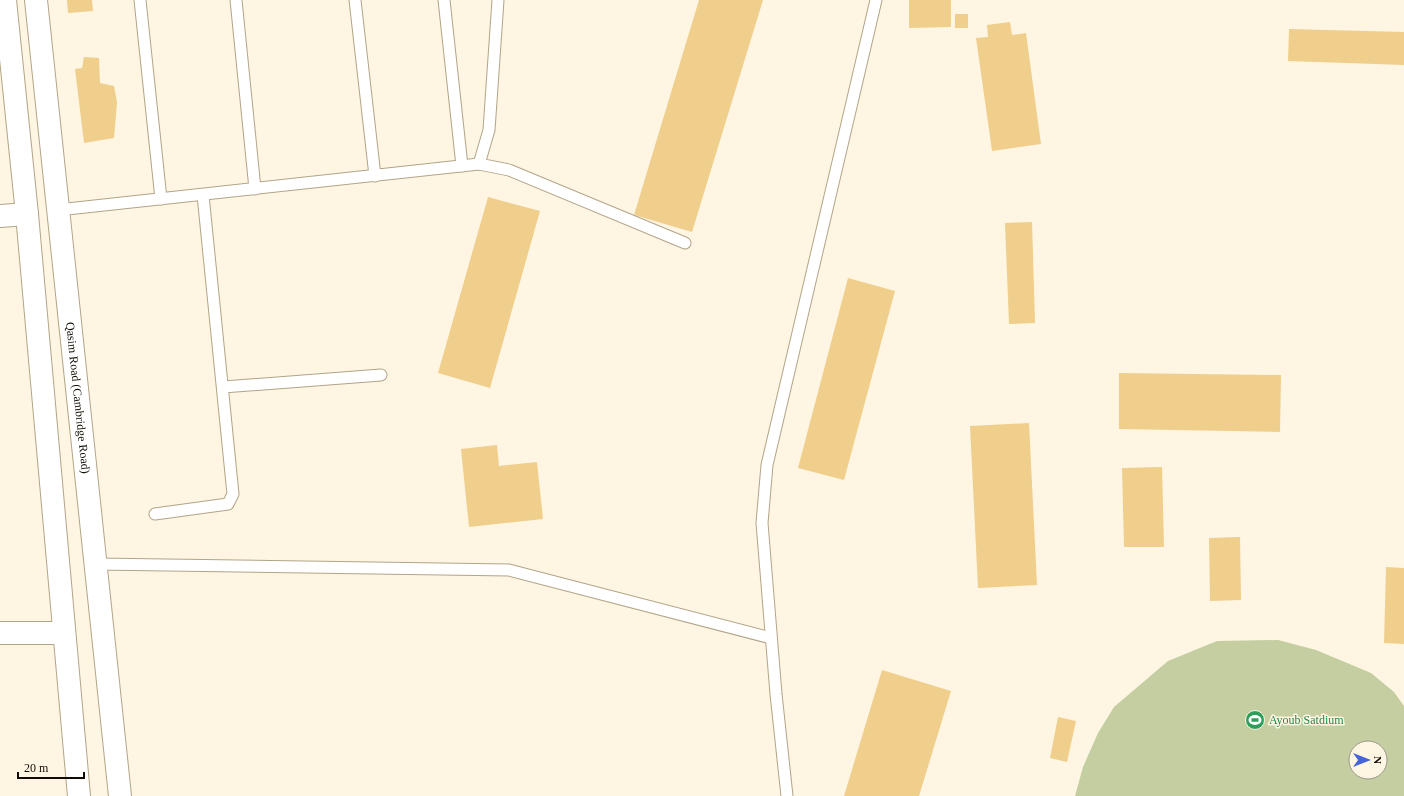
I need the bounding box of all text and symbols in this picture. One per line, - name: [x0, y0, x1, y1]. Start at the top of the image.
- street label: Qasim Road (Cambridge Road): [63, 321, 93, 474]
- sports icon: Ayoub Satdium: [1244, 709, 1266, 731]
- place label: Ayoub Satdium: [1269, 713, 1344, 727]
- north arrow: [1348, 740, 1388, 780]
- scale bar: [18, 754, 84, 780]
- text: N: [1372, 756, 1384, 764]
- text: 20 m: [24, 761, 49, 775]

